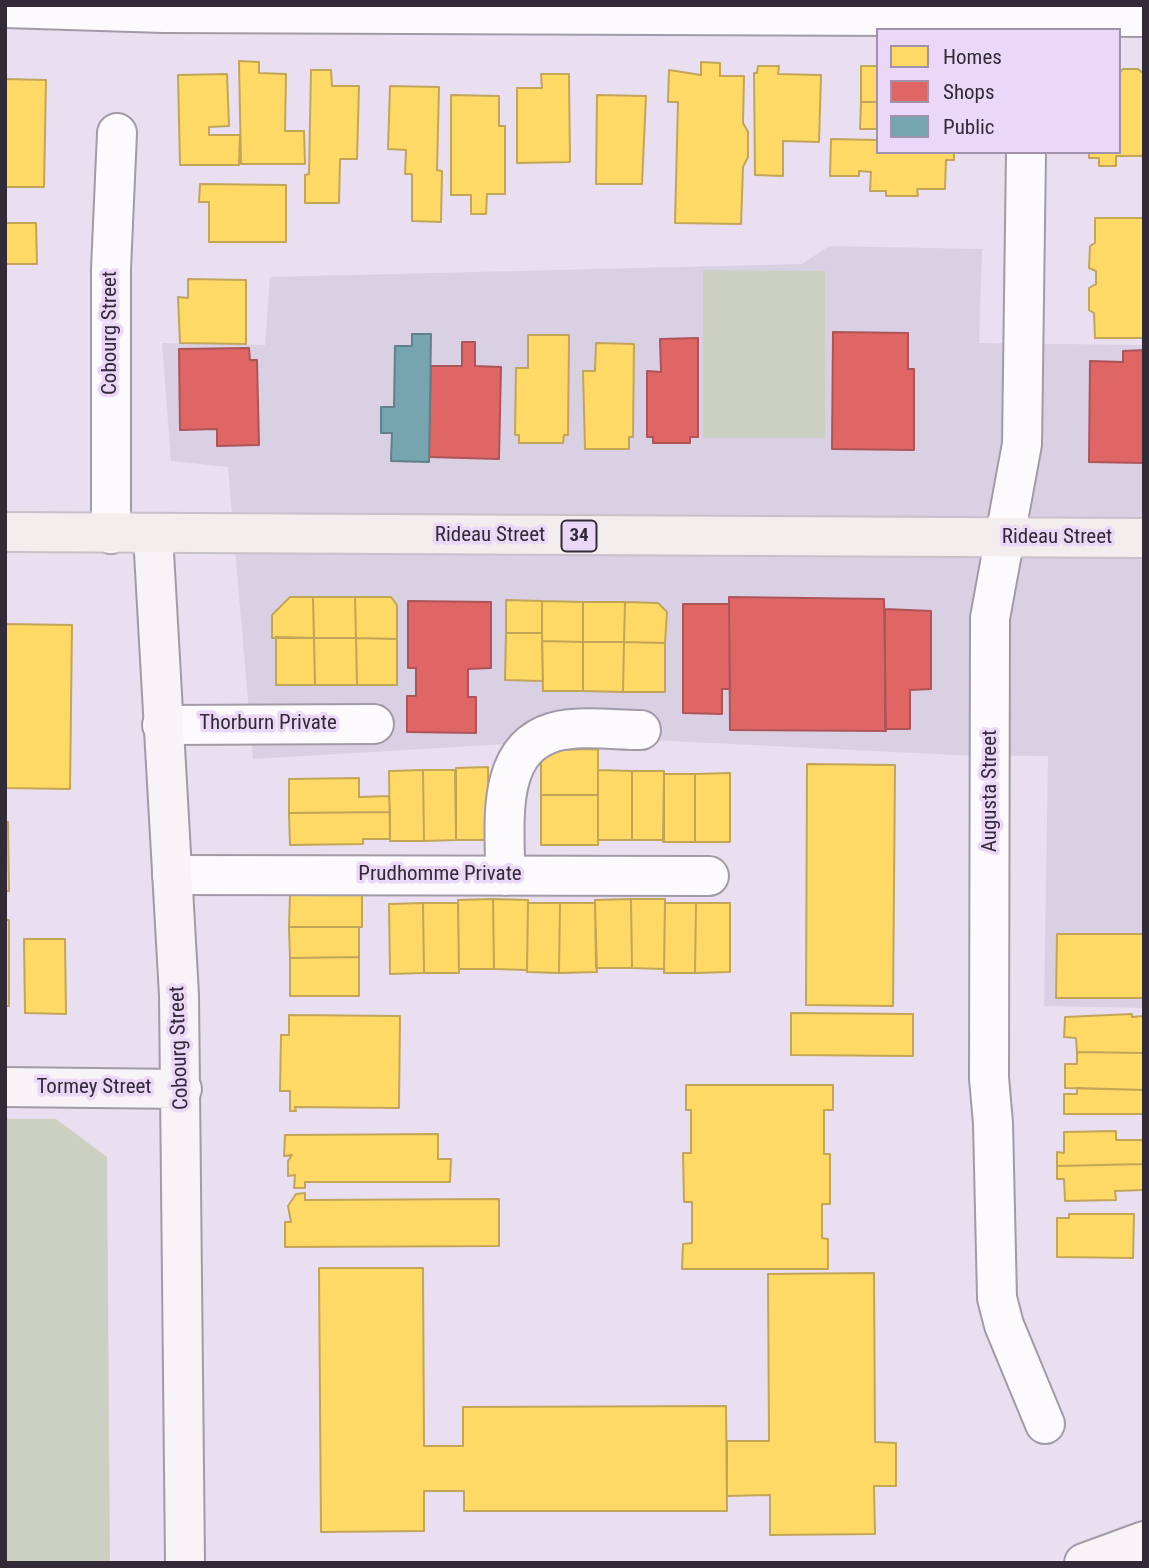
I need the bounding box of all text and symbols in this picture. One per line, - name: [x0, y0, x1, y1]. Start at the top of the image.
- legend: [876, 28, 1121, 154]
- text: Homes: [943, 45, 1002, 69]
- text: Shops: [943, 80, 995, 104]
- text: Public: [943, 115, 995, 139]
- street label: Cobourg Street: [98, 271, 124, 395]
- road number: 34: [562, 520, 596, 552]
- street label: Rideau Street: [435, 523, 545, 549]
- street label: Rideau Street: [1002, 525, 1112, 551]
- street label: Thorburn Private: [199, 711, 337, 737]
- street label: Augusta Street: [978, 730, 1004, 852]
- street label: Prudhomme Private: [358, 862, 522, 888]
- street label: Cobourg Street: [165, 986, 195, 1110]
- street label: Tormey Street: [36, 1075, 152, 1101]

